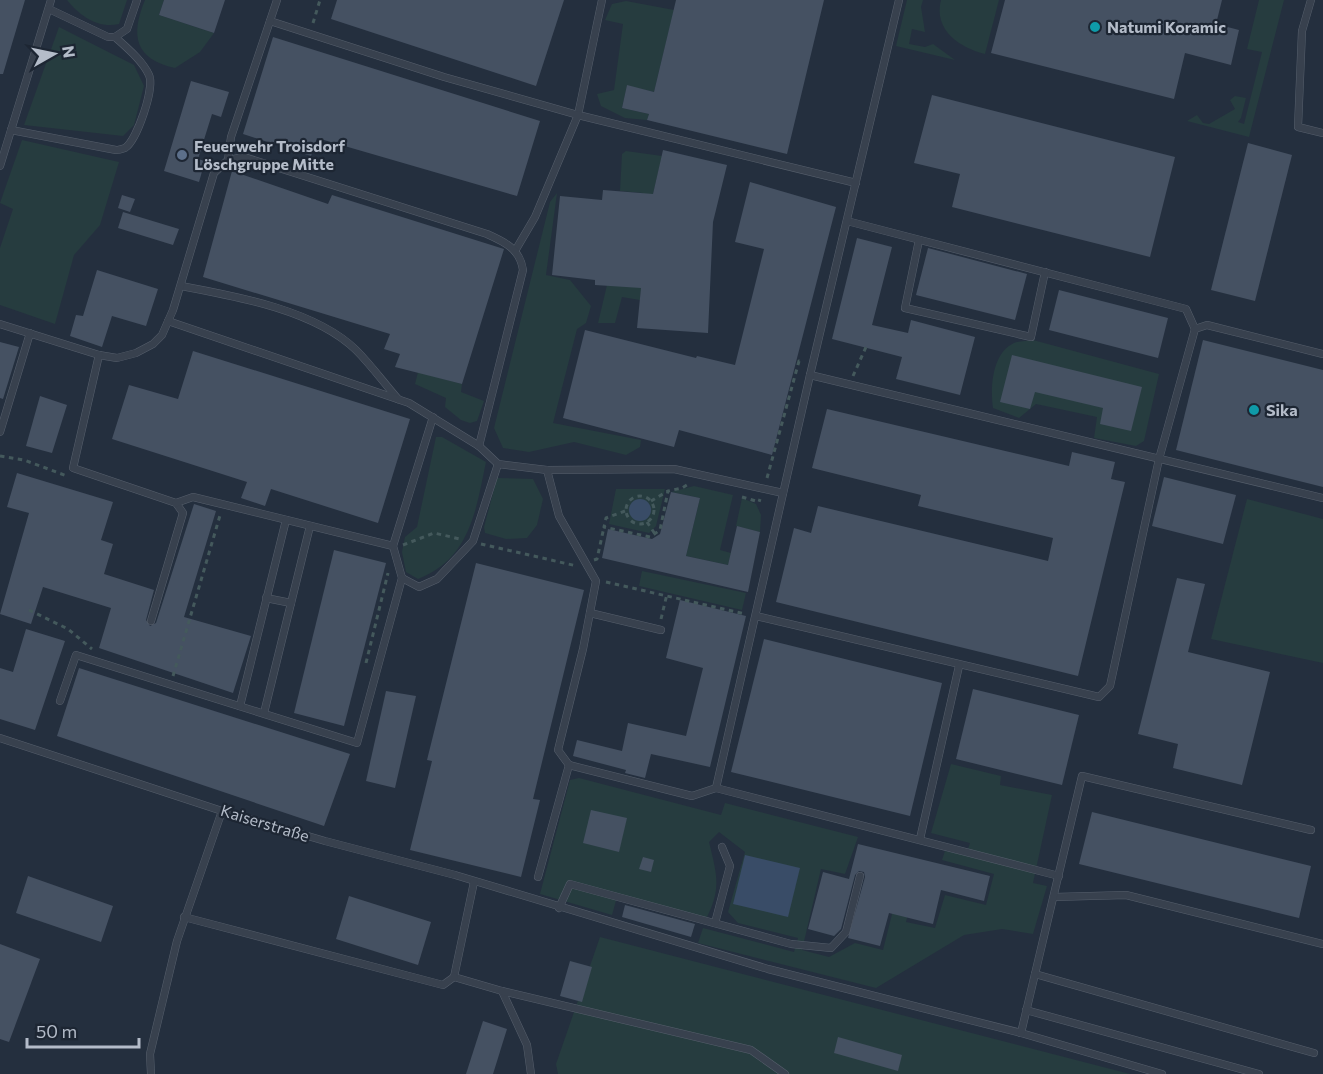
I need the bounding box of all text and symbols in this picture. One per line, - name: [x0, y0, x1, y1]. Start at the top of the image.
- place label: Natumi Koramic: [1107, 17, 1226, 36]
- marker: Natumi Koramic: [1088, 20, 1102, 34]
- north arrow: [24, 24, 84, 84]
- text: N: [59, 44, 80, 59]
- place label: Feuerwehr Troisdorf Löschgruppe Mitte: [194, 136, 346, 173]
- marker: Feuerwehr Troisdorf Löschgruppe Mitte: [175, 148, 189, 162]
- place label: Sika: [1266, 400, 1298, 419]
- marker: Sika: [1247, 403, 1261, 417]
- street label: Kaiserstraße: [219, 800, 312, 845]
- scale bar: [27, 1011, 140, 1049]
- text: 50 m: [36, 1020, 77, 1042]

